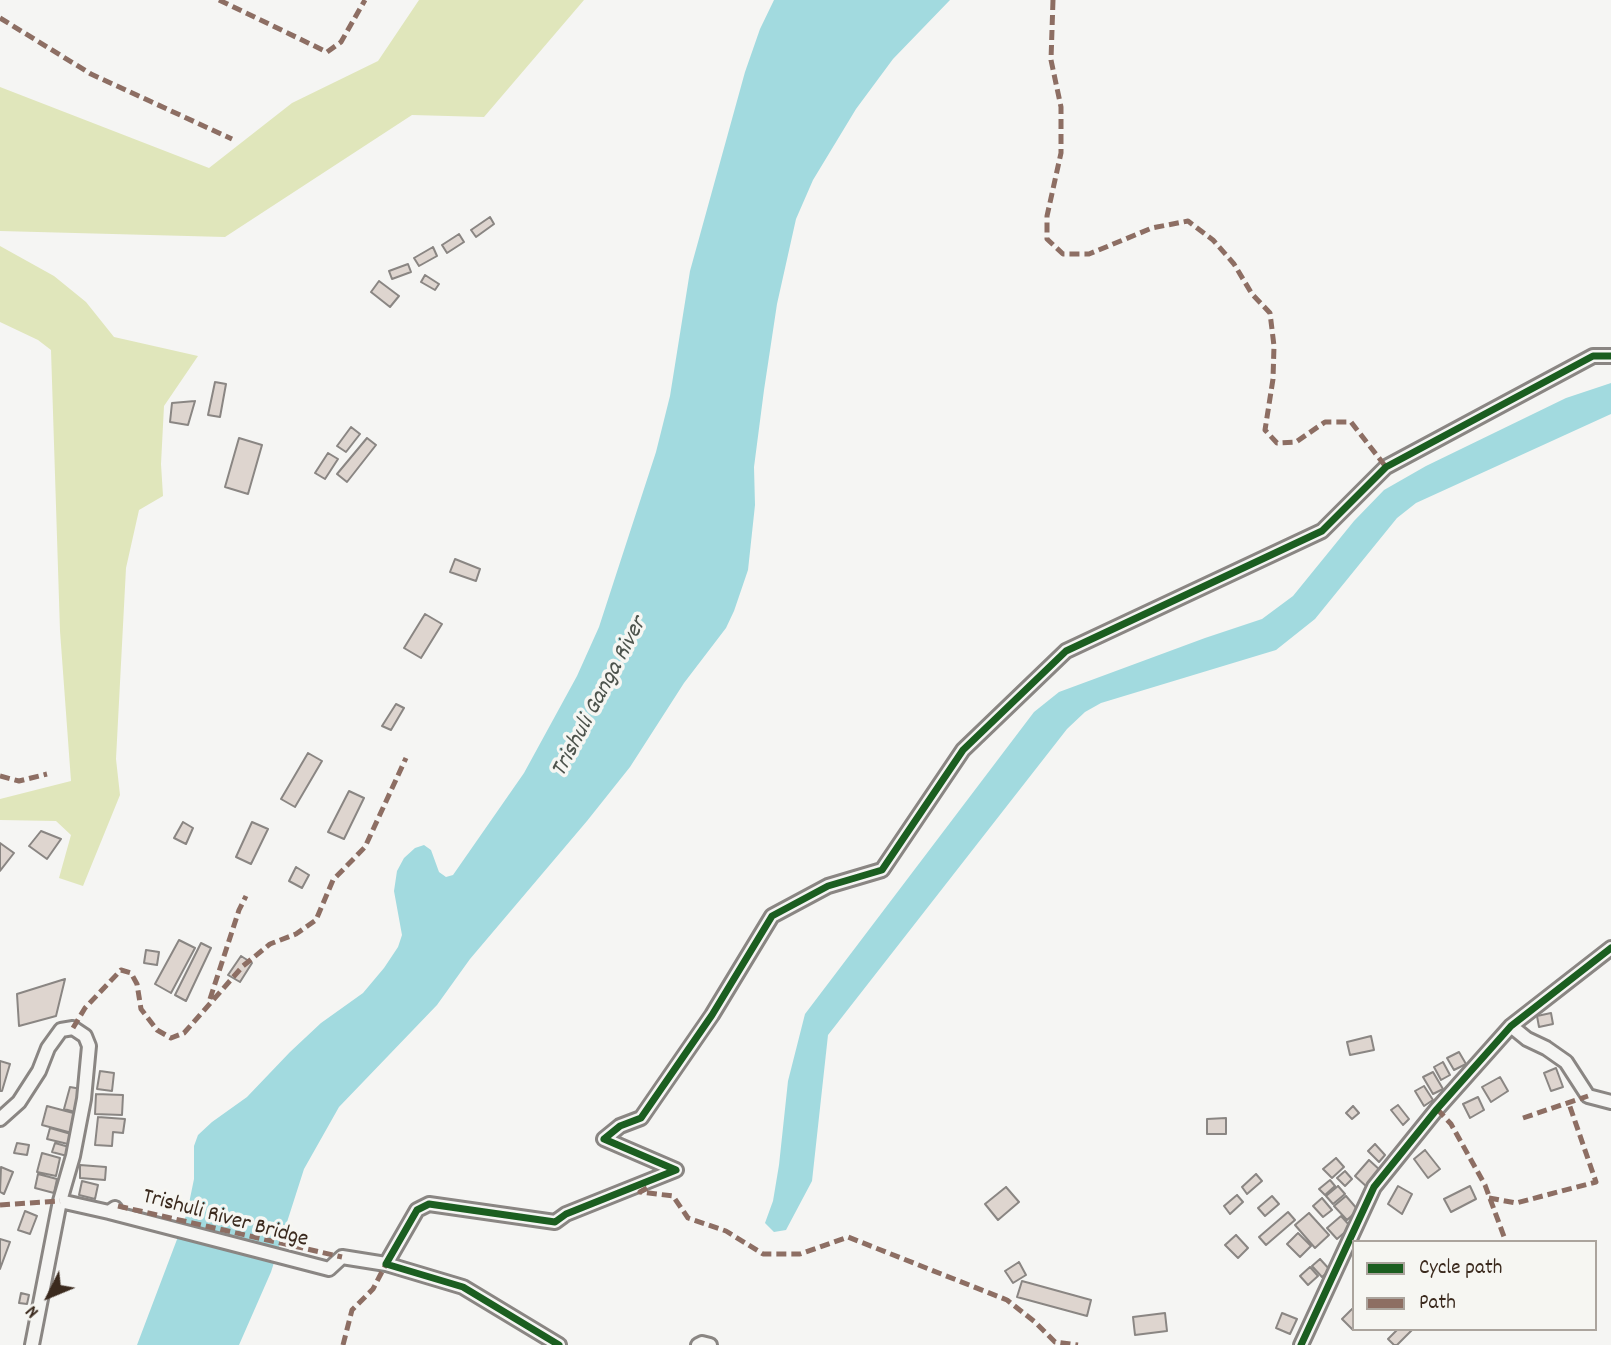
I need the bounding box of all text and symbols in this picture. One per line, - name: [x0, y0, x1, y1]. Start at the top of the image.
- water label: Trishuli Ganga River: [547, 613, 655, 783]
- street label: Trishuli River Bridge: [139, 1185, 311, 1255]
- legend: [1352, 1240, 1597, 1331]
- text: Cycle path: [1419, 1254, 1502, 1284]
- north arrow: [14, 1261, 84, 1331]
- text: Path: [1419, 1289, 1456, 1319]
- text: N: [20, 1298, 46, 1323]

